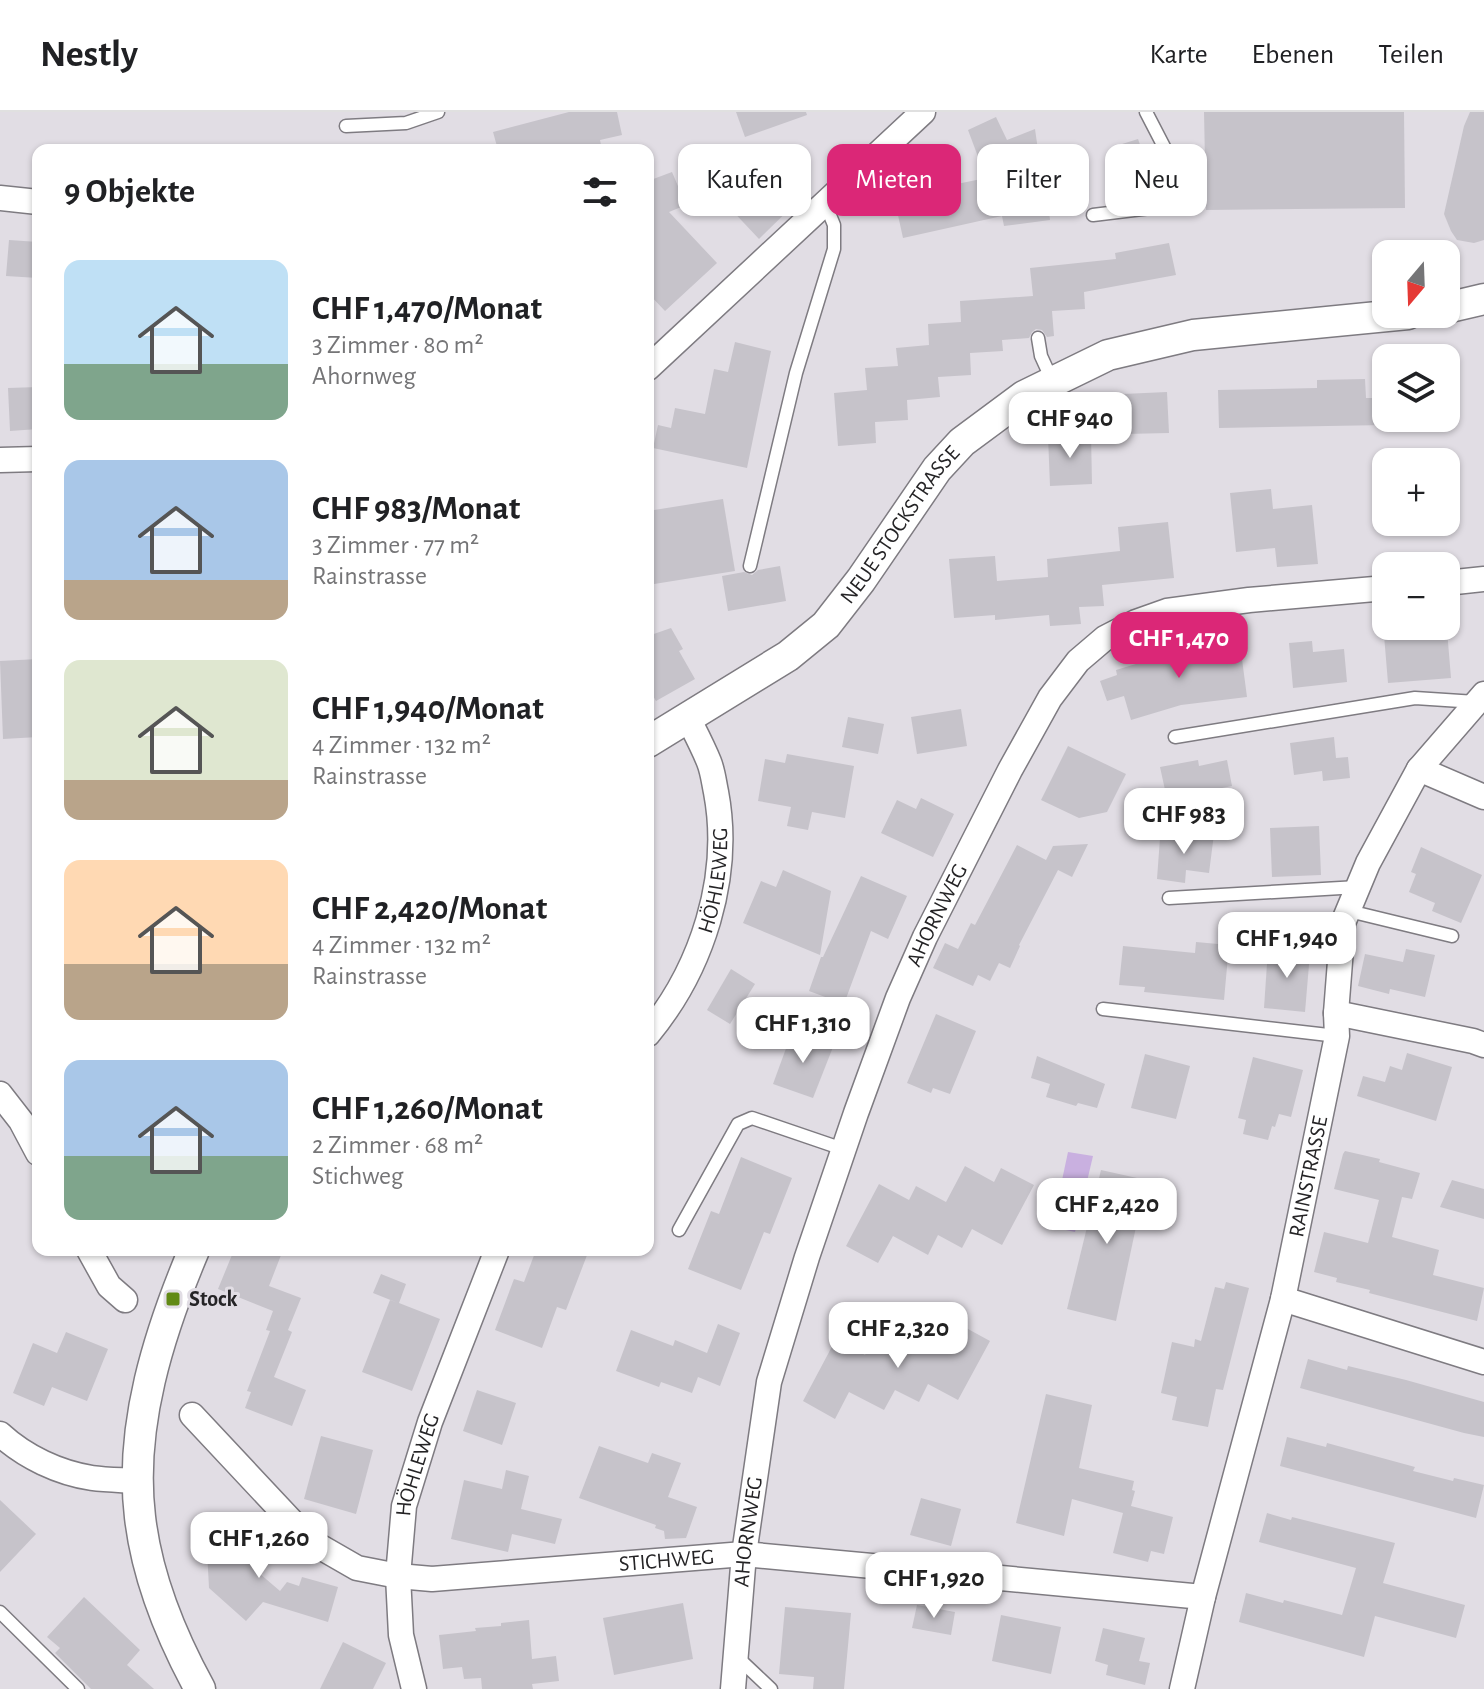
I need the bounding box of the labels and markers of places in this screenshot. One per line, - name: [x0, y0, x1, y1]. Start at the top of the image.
- pin: CHF 940: [996, 392, 1144, 460]
- pin: CHF 1,470: [1087, 612, 1271, 680]
- pin: CHF 983: [1110, 788, 1258, 856]
- pin: CHF 1,940: [1195, 912, 1379, 980]
- pin: CHF 1,310: [711, 997, 895, 1065]
- pin: CHF 2,420: [1015, 1178, 1199, 1246]
- place label: Stock: [189, 1288, 237, 1310]
- marker: Stock: [164, 1290, 182, 1308]
- pin: CHF 2,320: [806, 1302, 990, 1370]
- pin: CHF 1,260: [167, 1512, 351, 1580]
- pin: CHF 1,920: [842, 1552, 1026, 1620]

